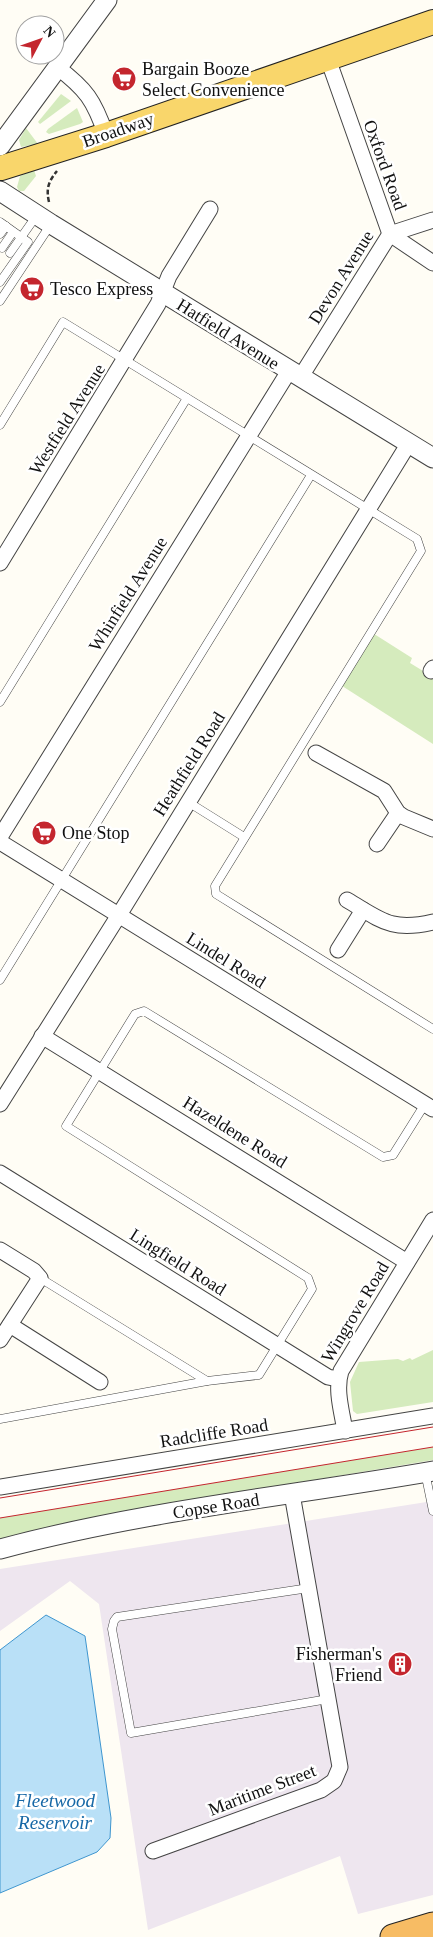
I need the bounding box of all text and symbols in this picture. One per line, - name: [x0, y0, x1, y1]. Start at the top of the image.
- north arrow: [15, 15, 65, 65]
- text: N: [40, 23, 58, 41]
- place label: Bargain Booze Select Convenience: [142, 59, 284, 100]
- supermarket icon: Bargain Booze Select Convenience: [111, 66, 137, 92]
- street label: Broadway: [80, 109, 156, 151]
- street label: Oxford Road: [359, 117, 411, 213]
- street label: Devon Avenue: [304, 227, 378, 327]
- supermarket icon: Tesco Express: [19, 276, 45, 302]
- place label: Tesco Express: [50, 279, 153, 299]
- street label: Hatfield Avenue: [173, 294, 283, 374]
- street label: Westfield Avenue: [25, 360, 109, 478]
- street label: Whinfield Avenue: [85, 533, 171, 655]
- street label: Heathfield Road: [149, 708, 229, 820]
- supermarket icon: One Stop: [31, 820, 57, 846]
- place label: One Stop: [62, 823, 130, 843]
- street label: Lindel Road: [183, 928, 269, 992]
- street label: Hazeldene Road: [179, 1092, 291, 1172]
- street label: Lingfield Road: [126, 1225, 230, 1299]
- street label: Wingrove Road: [317, 1258, 393, 1366]
- street label: Radcliffe Road: [159, 1415, 269, 1451]
- street label: Copse Road: [171, 1489, 261, 1523]
- place label: Fisherman's Friend: [296, 1644, 382, 1685]
- building icon: Fisherman's Friend: [387, 1651, 413, 1677]
- street label: Maritime Street: [205, 1760, 319, 1820]
- water label: Fleetwood Reservoir: [14, 1790, 96, 1833]

